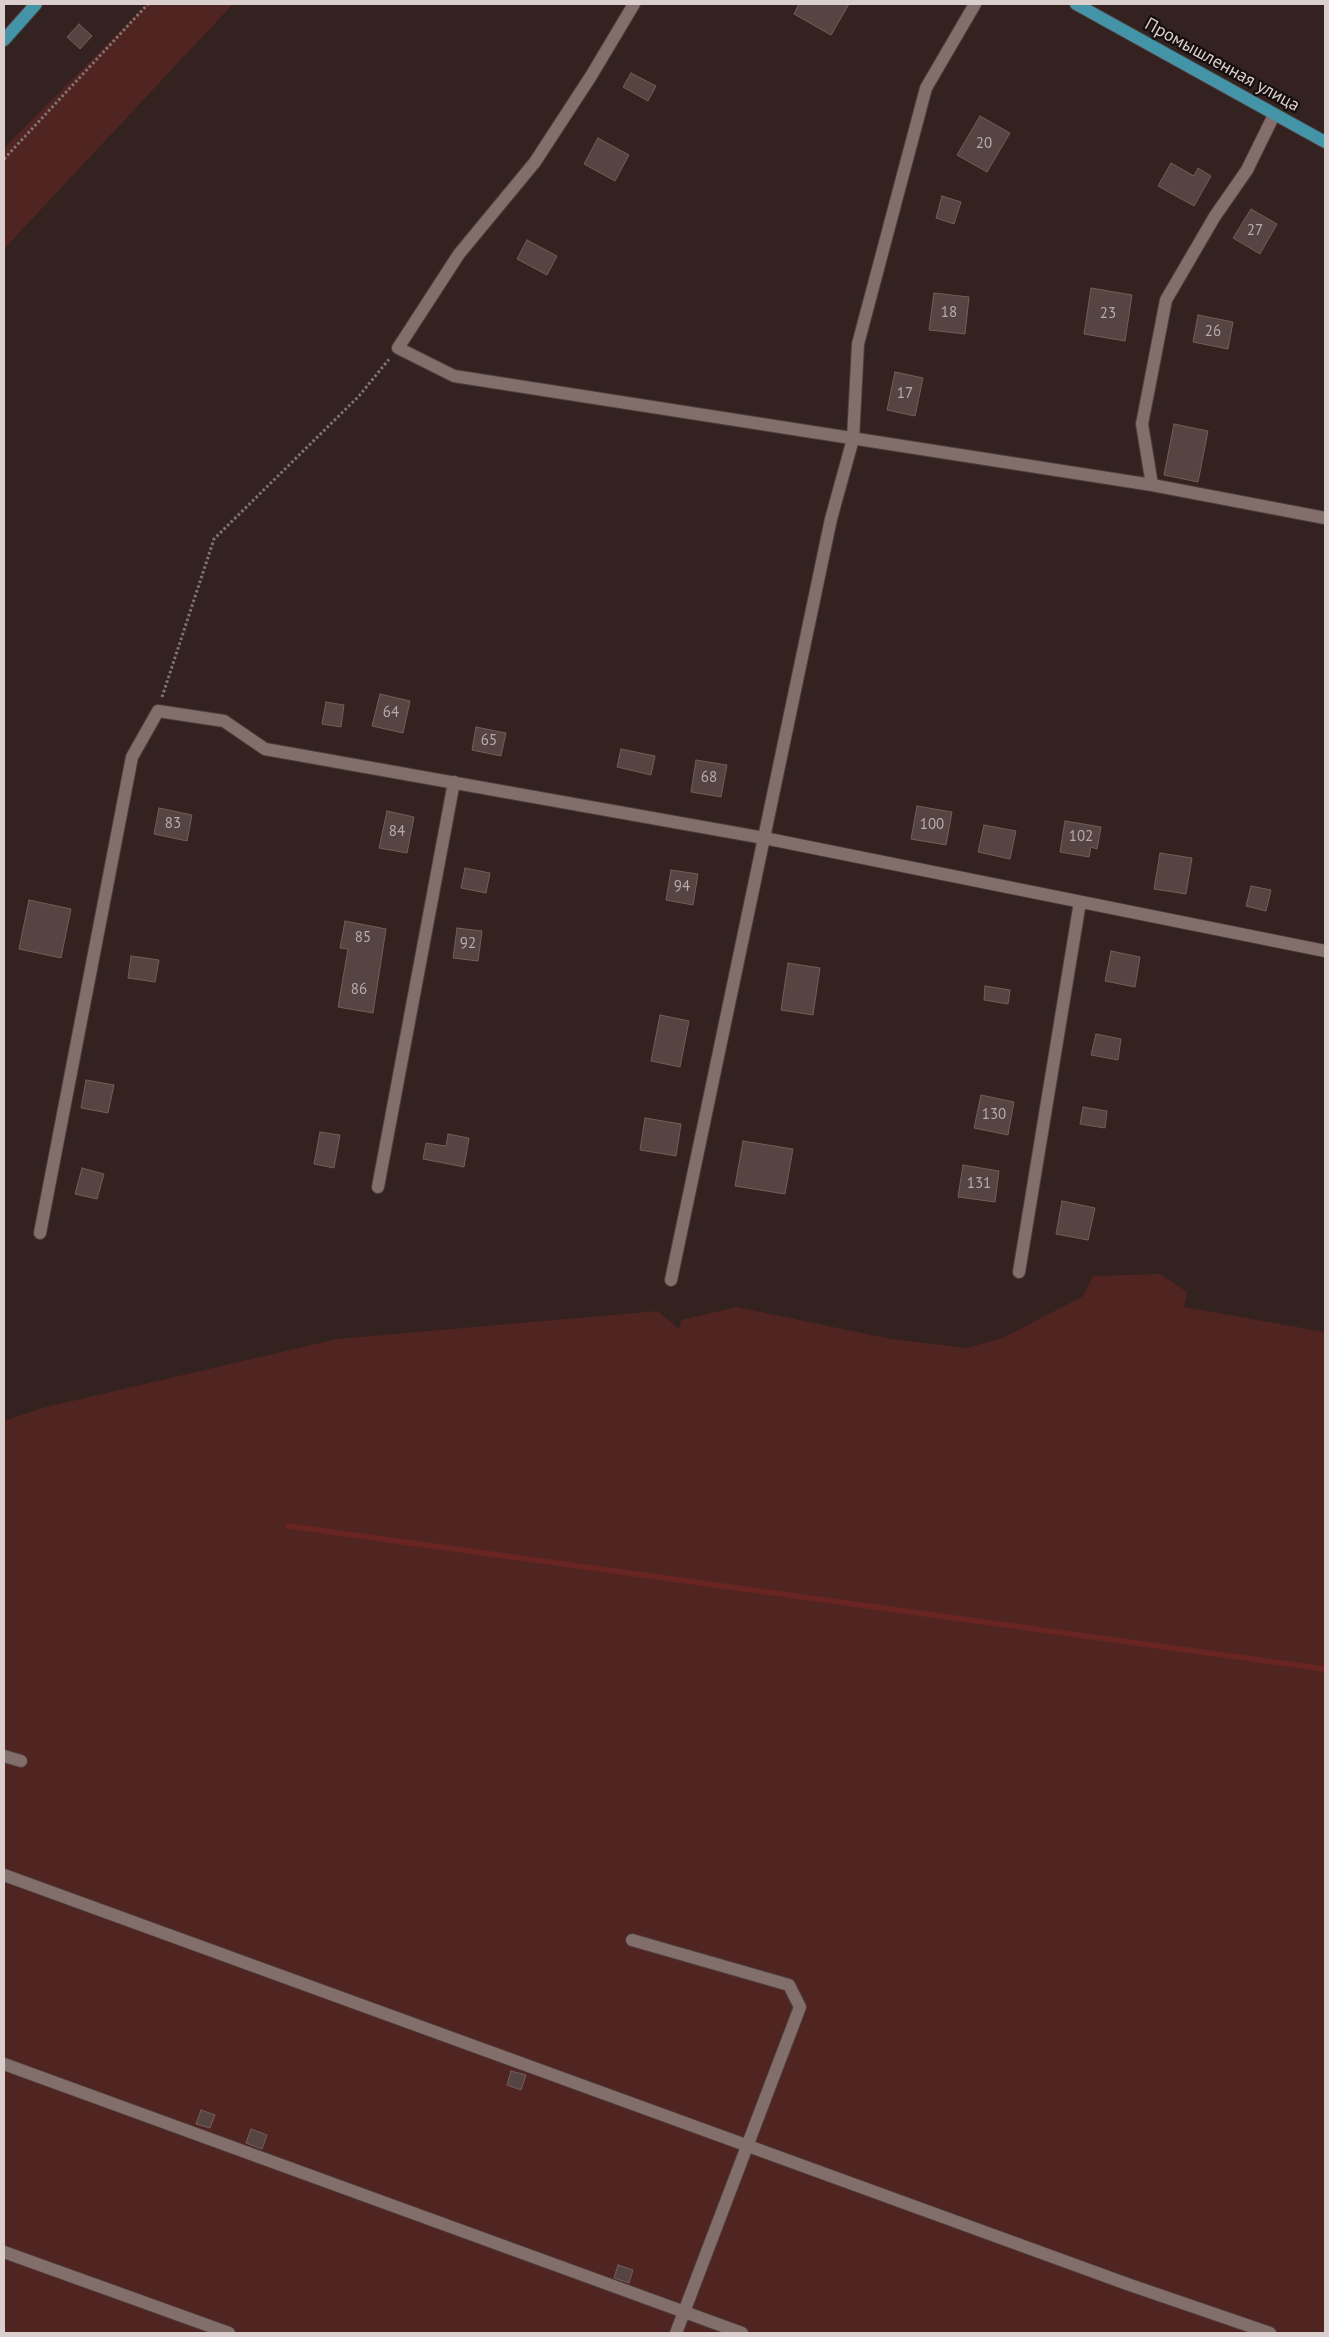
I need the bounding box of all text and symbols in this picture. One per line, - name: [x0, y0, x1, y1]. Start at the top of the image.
- street label: Промышленная улица: [1141, 13, 1303, 117]
- house number: 20: [976, 135, 992, 153]
- house number: 27: [1247, 222, 1263, 240]
- house number: 18: [941, 304, 957, 322]
- house number: 23: [1100, 305, 1116, 323]
- house number: 26: [1205, 323, 1221, 341]
- house number: 17: [897, 385, 913, 403]
- house number: 64: [383, 704, 399, 722]
- house number: 65: [481, 732, 497, 750]
- house number: 68: [701, 769, 717, 787]
- house number: 83: [165, 815, 181, 833]
- house number: 100: [920, 816, 944, 834]
- house number: 84: [389, 823, 405, 841]
- house number: 102: [1069, 828, 1093, 846]
- house number: 94: [674, 878, 690, 896]
- house number: 85: [355, 929, 371, 947]
- house number: 92: [460, 935, 476, 953]
- house number: 86: [351, 981, 367, 999]
- house number: 130: [982, 1106, 1006, 1124]
- house number: 131: [967, 1175, 991, 1193]

